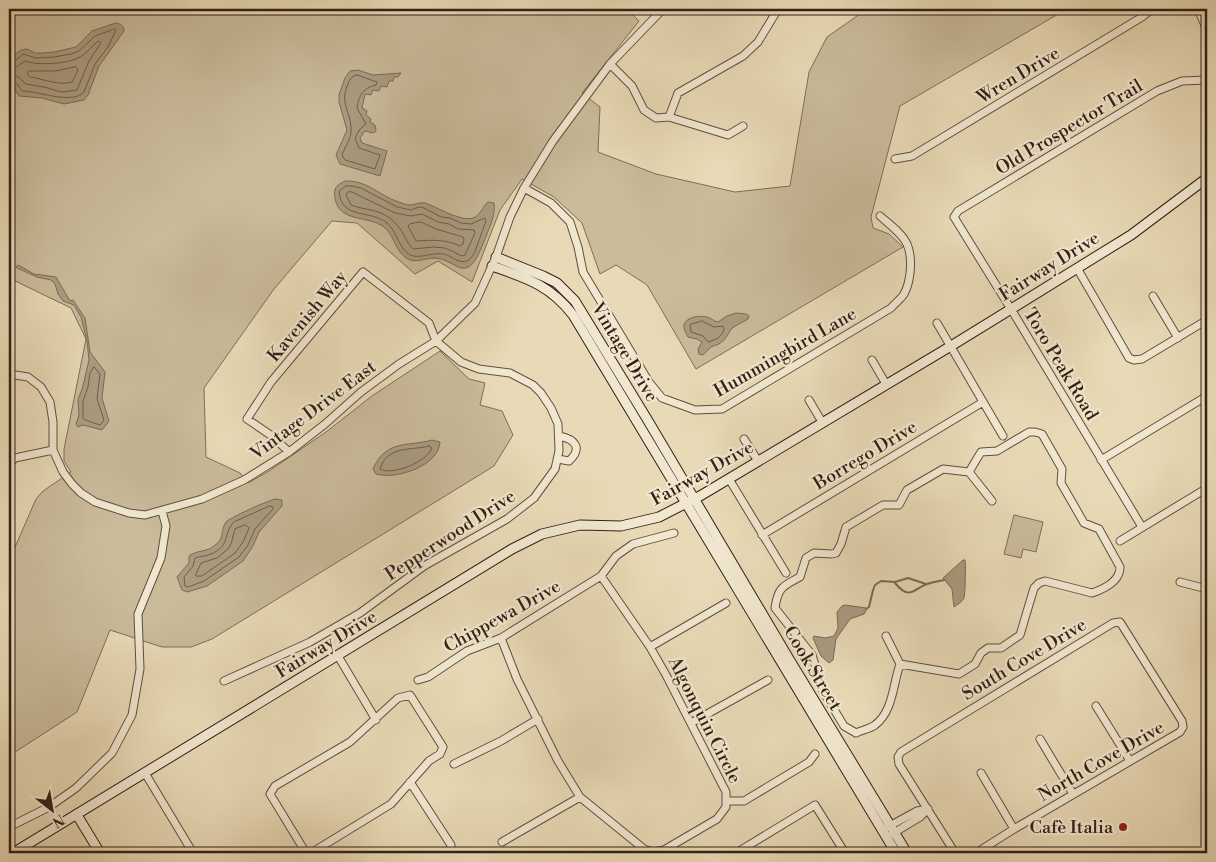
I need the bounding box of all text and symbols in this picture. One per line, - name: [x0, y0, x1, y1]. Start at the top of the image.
- street label: Wren Drive: [972, 42, 1064, 110]
- street label: Old Prospector Trail: [992, 74, 1148, 180]
- street label: Fairway Drive: [995, 226, 1104, 306]
- street label: Kavenish Way: [262, 266, 352, 367]
- street label: Vintage Drive: [585, 297, 663, 406]
- street label: Hummingbird Lane: [710, 302, 861, 403]
- street label: Toro Peak Road: [1018, 304, 1103, 425]
- street label: Vintage Drive East: [245, 355, 381, 466]
- street label: Borrego Drive: [809, 416, 921, 496]
- street label: Fairway Drive: [647, 436, 758, 511]
- street label: Pepperwood Drive: [381, 485, 520, 586]
- street label: Chippewa Drive: [440, 575, 565, 658]
- street label: Fairway Drive: [271, 605, 381, 684]
- street label: South Cove Drive: [958, 613, 1091, 706]
- street label: Cook Street: [778, 622, 847, 715]
- street label: Algonquin Circle: [662, 652, 746, 787]
- street label: North Cove Drive: [1034, 716, 1169, 807]
- north arrow: [28, 784, 78, 834]
- text: N: [49, 810, 68, 831]
- place label: Cafè Italia: [1030, 816, 1114, 839]
- marker: Cafè Italia: [1117, 821, 1129, 833]

